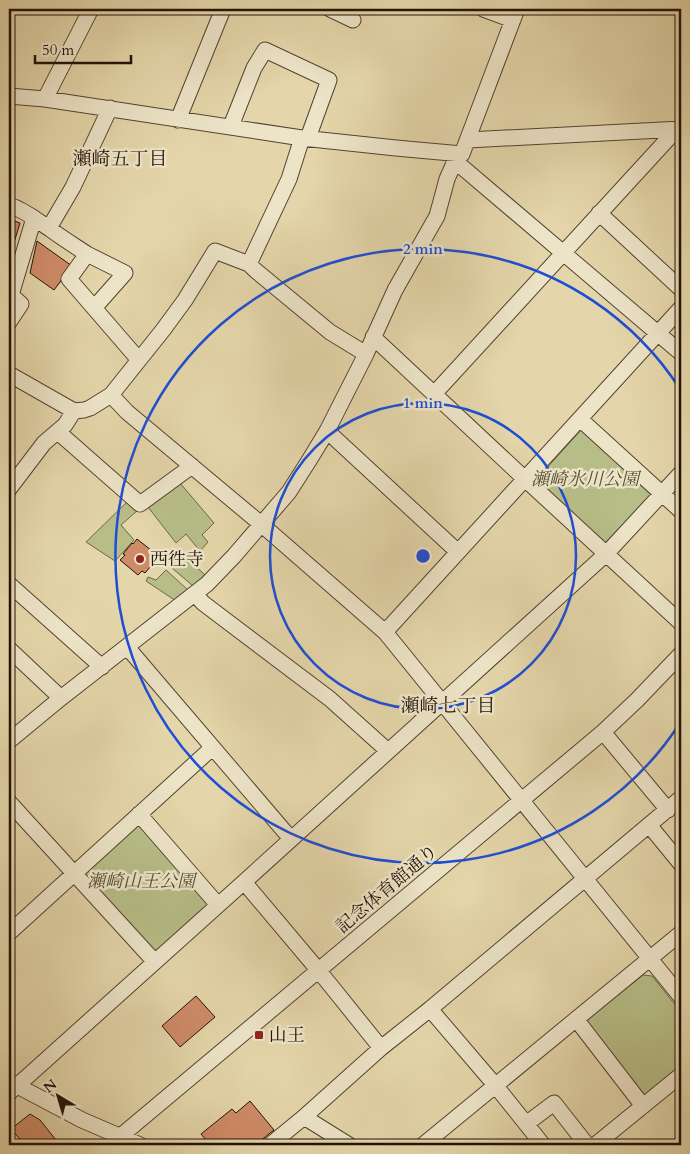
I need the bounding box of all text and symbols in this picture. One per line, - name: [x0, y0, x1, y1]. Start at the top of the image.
- scale bar: [35, 32, 131, 64]
- text: 50 m: [42, 40, 74, 60]
- district label: 瀬崎五丁目: [72, 146, 168, 172]
- text: 2 min: [403, 239, 443, 259]
- text: 1 min: [403, 393, 443, 413]
- park label: 瀬崎氷川公園: [531, 467, 642, 492]
- place label: 西徃寺: [150, 547, 204, 572]
- centre of rings: [414, 547, 432, 565]
- marker: 西徃寺: [134, 553, 146, 565]
- district label: 瀬崎七丁目: [400, 693, 496, 719]
- street label: 記念体育館通り: [331, 839, 443, 939]
- park label: 瀬崎山王公園: [87, 869, 198, 894]
- place label: 山王: [269, 1023, 305, 1048]
- marker: 山王: [253, 1029, 265, 1041]
- north arrow: [32, 1072, 82, 1122]
- text: N: [40, 1075, 61, 1097]

